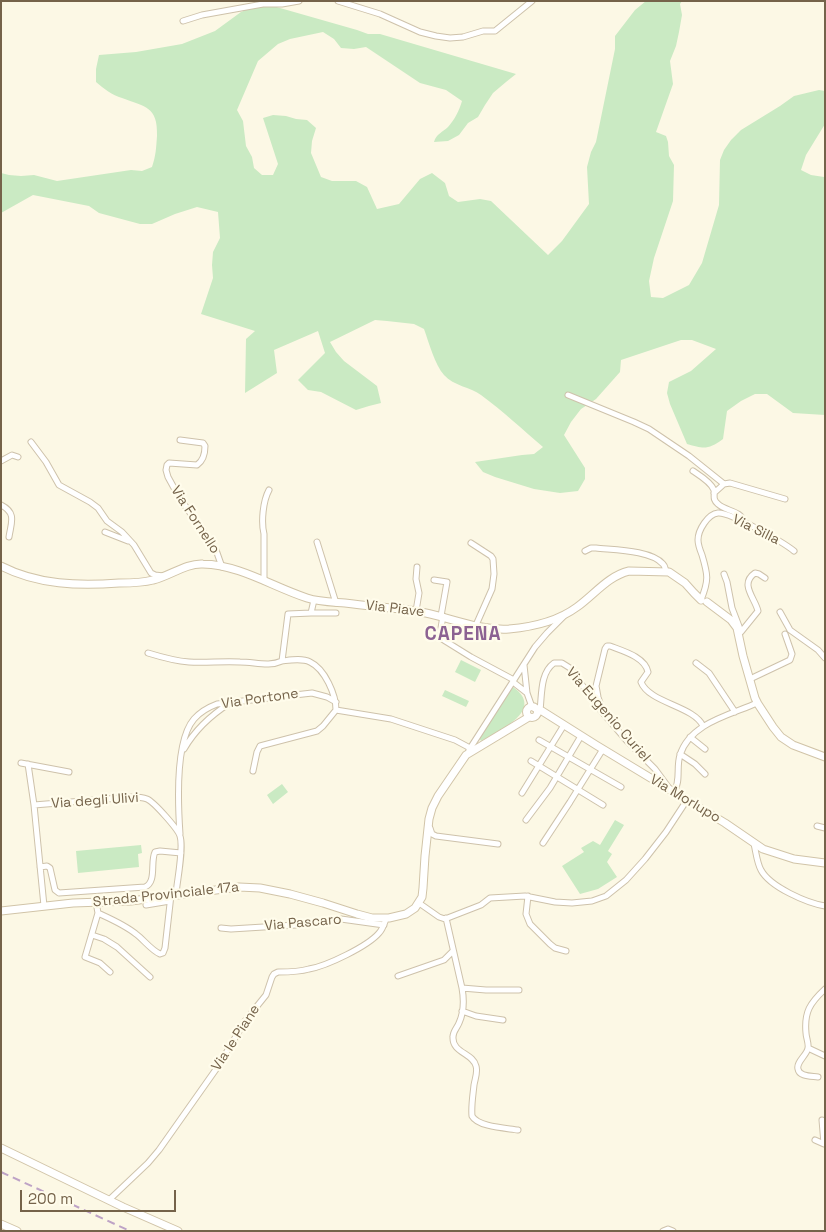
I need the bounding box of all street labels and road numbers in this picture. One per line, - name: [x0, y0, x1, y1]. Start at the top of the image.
- street label: Via Fornello: [167, 483, 223, 557]
- street label: Via Silla: [730, 511, 782, 549]
- street label: Via Piave: [365, 597, 425, 621]
- street label: Via Eugenio Curiel: [562, 664, 654, 766]
- street label: Via Portone: [220, 685, 300, 713]
- street label: Via Morlupo: [647, 771, 723, 827]
- street label: Via degli Ulivi: [51, 790, 139, 812]
- street label: Strada Provinciale 17a: [92, 879, 240, 911]
- street label: Via Pascaro: [264, 911, 342, 935]
- street label: Via le Piane: [208, 1002, 264, 1074]

